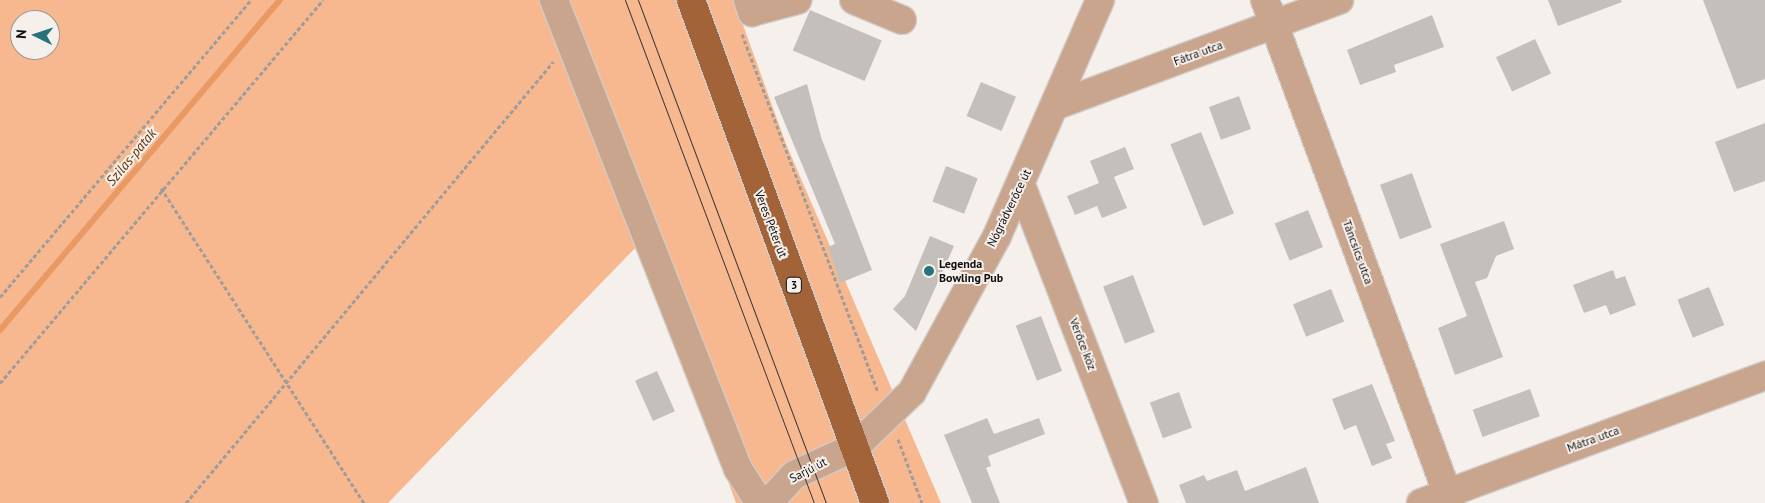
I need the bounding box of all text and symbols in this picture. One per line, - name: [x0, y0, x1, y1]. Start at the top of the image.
- north arrow: [10, 10, 60, 60]
- text: N: [12, 29, 30, 39]
- street label: Fátra utca: [1171, 37, 1225, 69]
- water label: Szilas-patak: [102, 125, 160, 189]
- street label: Nógrádverőce út: [984, 167, 1034, 249]
- street label: Veres Péter út: [752, 188, 790, 260]
- street label: Táncsics utca: [1340, 218, 1376, 286]
- place label: Legenda Bowling Pub: [939, 257, 1003, 285]
- marker: Legenda Bowling Pub: [923, 265, 935, 277]
- road number: 3: [785, 276, 803, 294]
- street label: Verőce köz: [1067, 316, 1099, 372]
- street label: Mátra utca: [1565, 423, 1621, 455]
- street label: Sarjú út: [787, 454, 829, 486]

